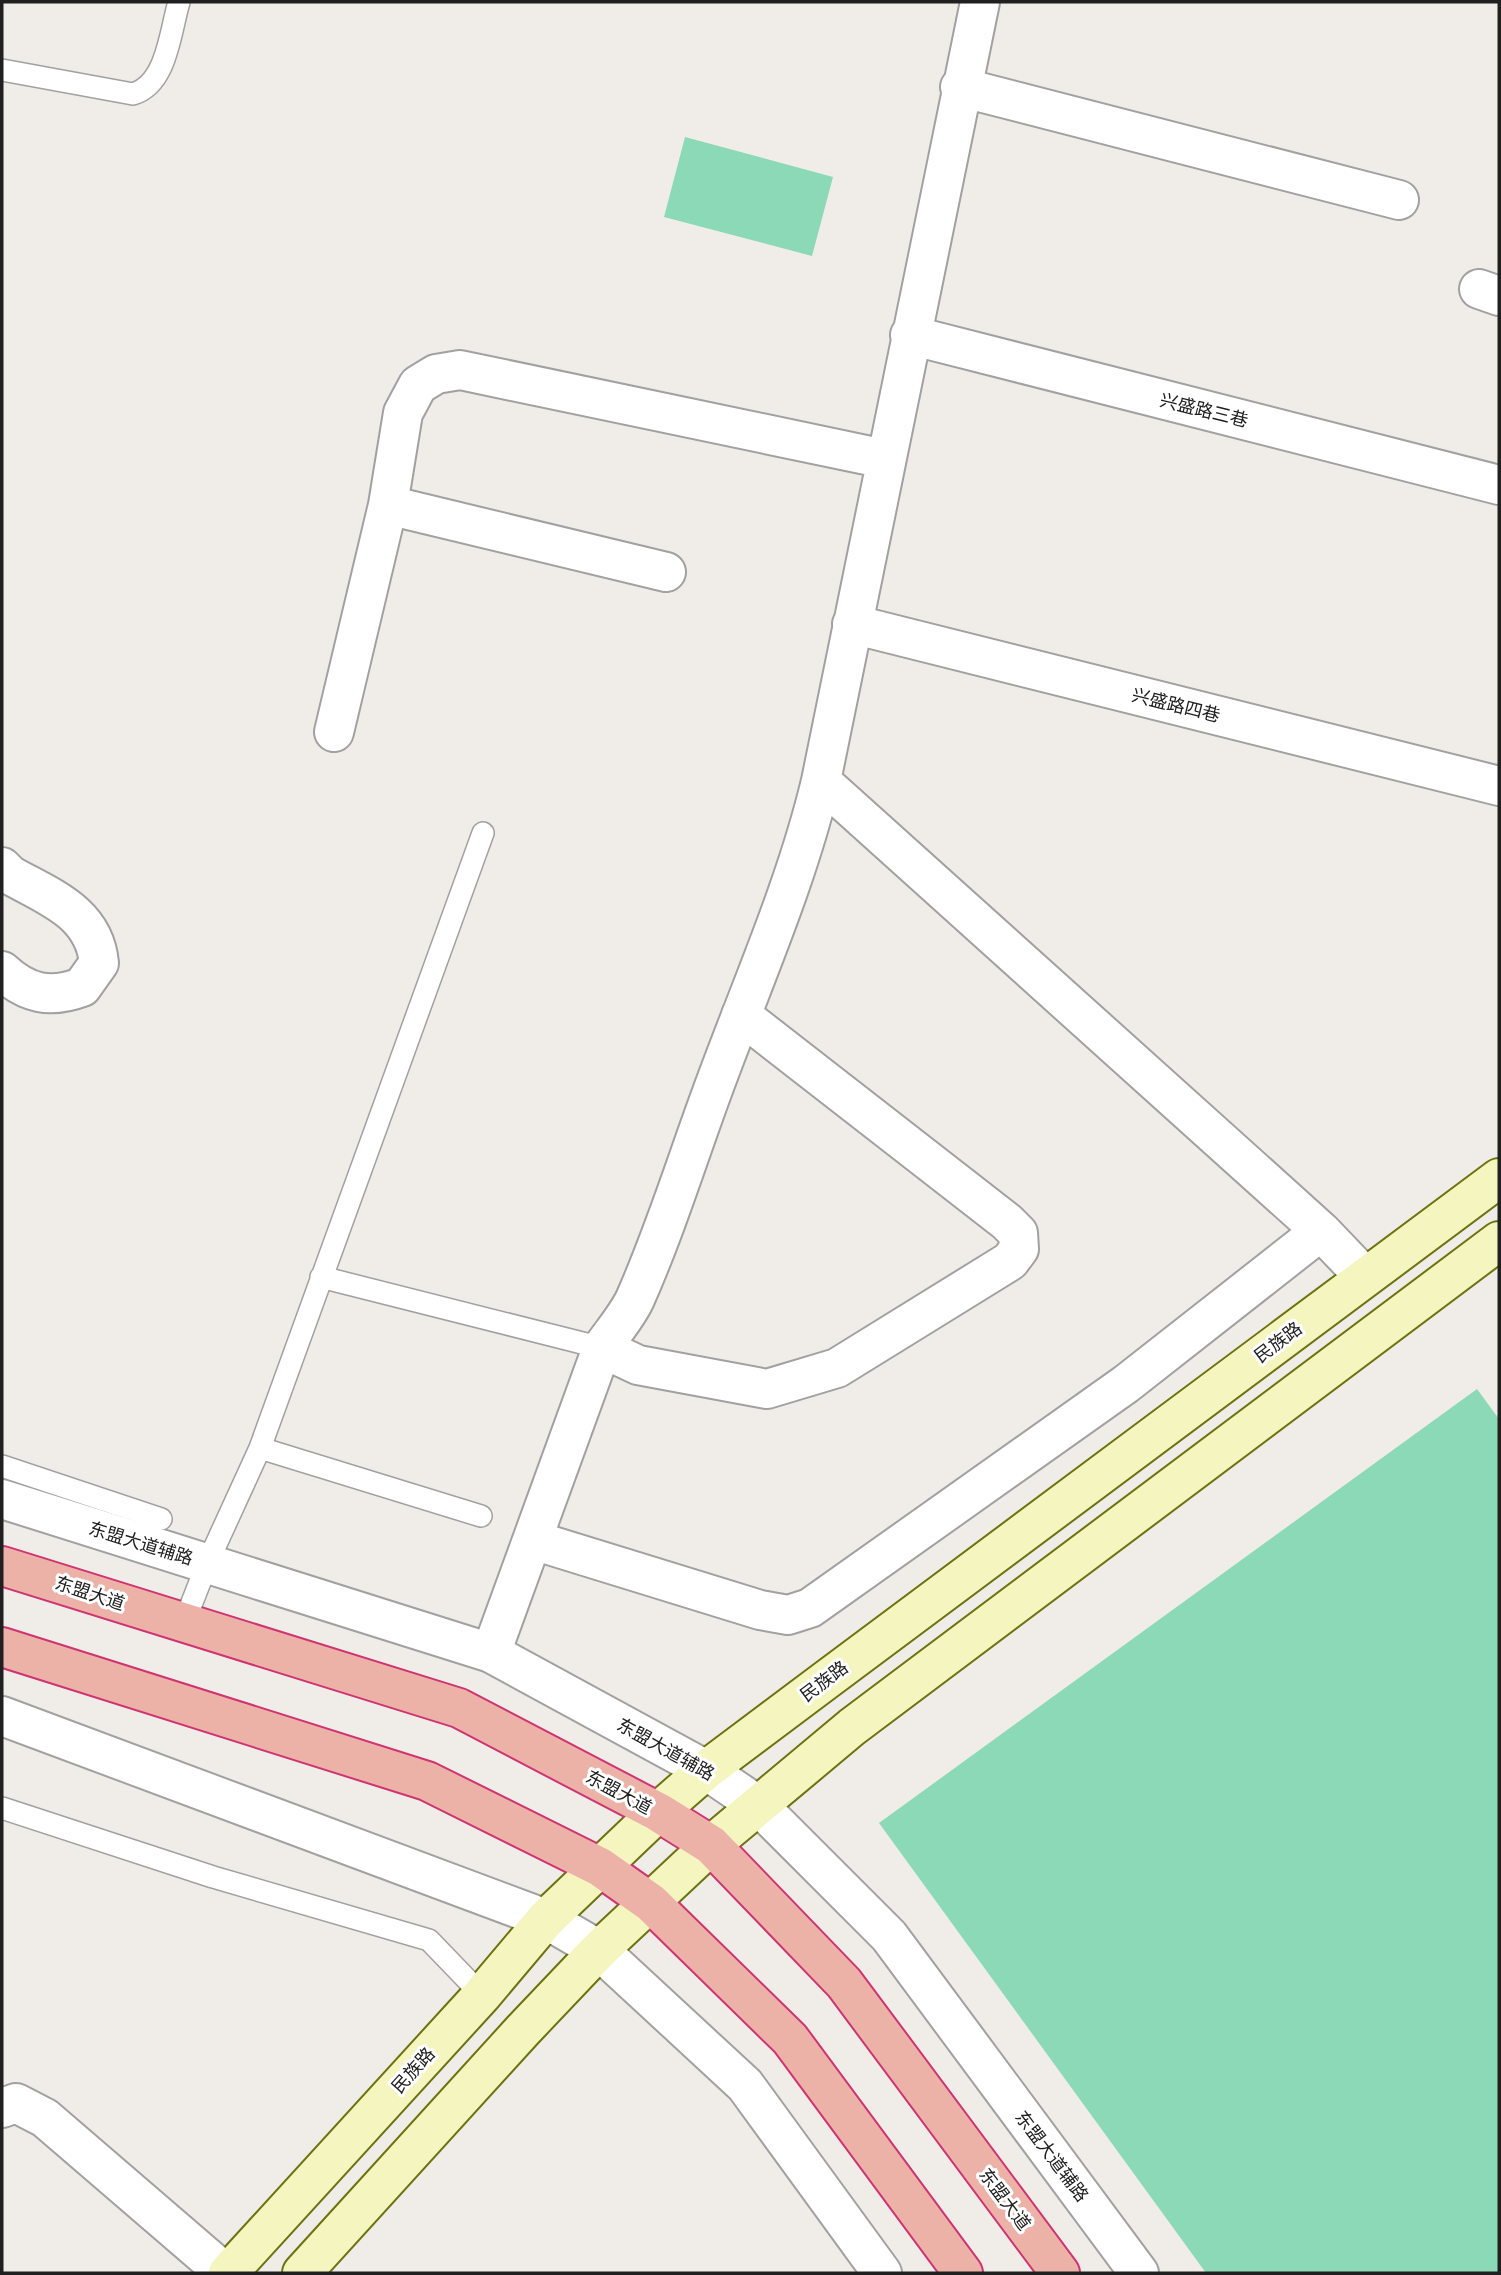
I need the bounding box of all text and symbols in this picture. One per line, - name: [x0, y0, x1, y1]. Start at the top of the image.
- street label: 兴盛路三巷: [1158, 389, 1250, 431]
- street label: 兴盛路四巷: [1130, 684, 1222, 726]
- street label: 民族路: [1250, 1317, 1306, 1367]
- street label: 东盟大道辅路: [86, 1517, 196, 1569]
- street label: 东盟大道: [53, 1572, 127, 1614]
- street label: 民族路: [796, 1656, 852, 1706]
- street label: 东盟大道辅路: [614, 1714, 718, 1784]
- street label: 东盟大道: [582, 1766, 656, 1818]
- street label: 民族路: [387, 2043, 439, 2097]
- street label: 东盟大道辅路: [1011, 2107, 1093, 2205]
- street label: 东盟大道: [975, 2164, 1035, 2234]

